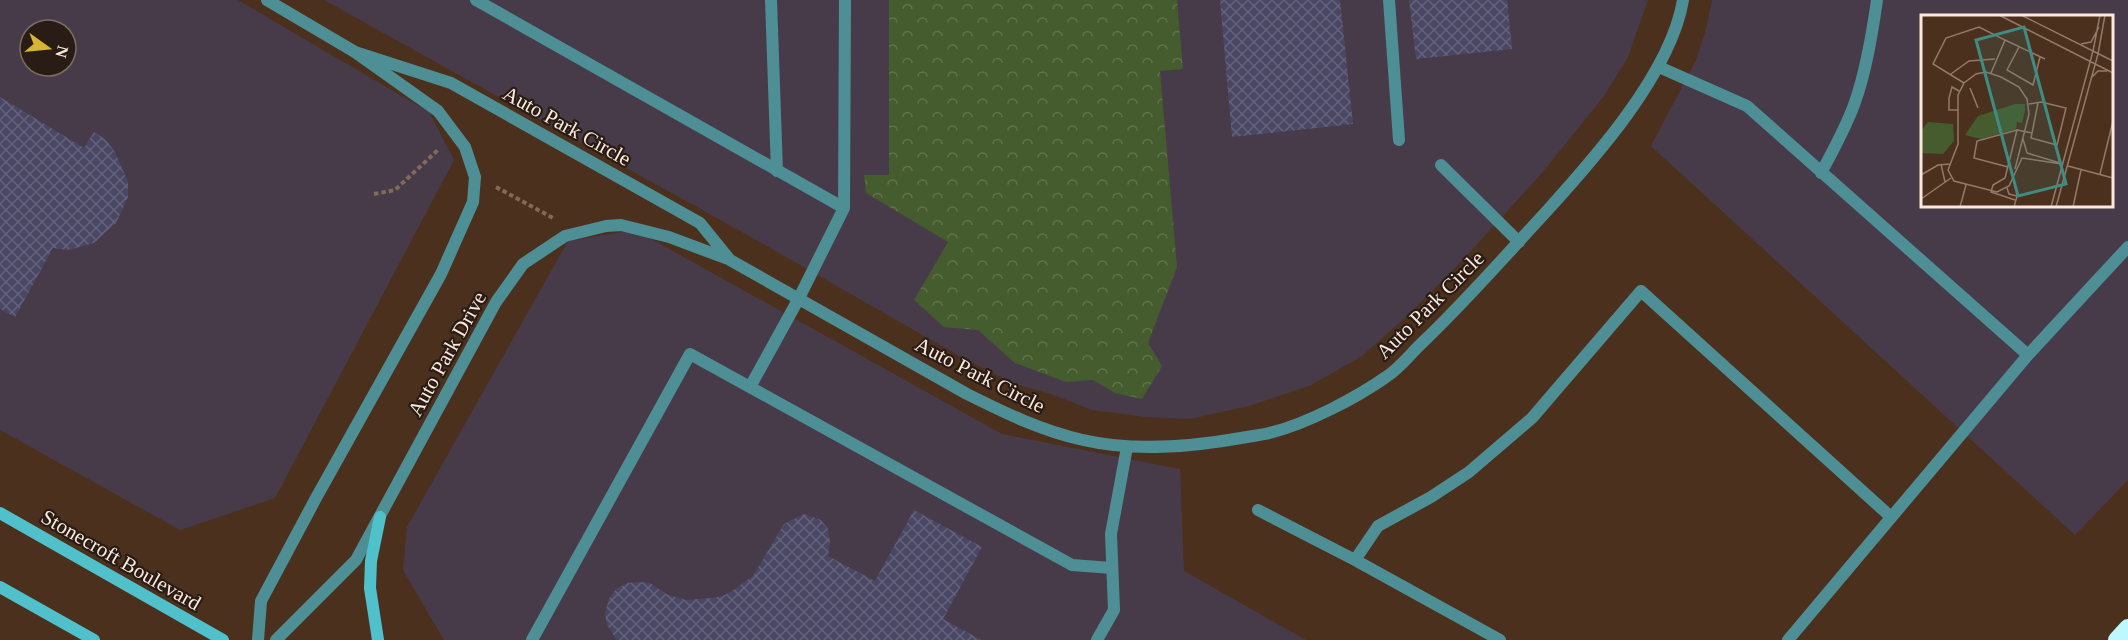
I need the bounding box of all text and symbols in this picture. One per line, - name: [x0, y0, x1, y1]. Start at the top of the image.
- inset map: [1921, 15, 2113, 207]
- north arrow: [18, 18, 78, 78]
- text: N: [52, 44, 72, 60]
- street label: Auto Park Circle: [499, 81, 635, 171]
- street label: Auto Park Circle: [1371, 246, 1489, 364]
- street label: Auto Park Drive: [403, 287, 491, 421]
- street label: Auto Park Circle: [911, 332, 1049, 418]
- street label: Stonecroft Boulevard: [37, 505, 205, 616]

